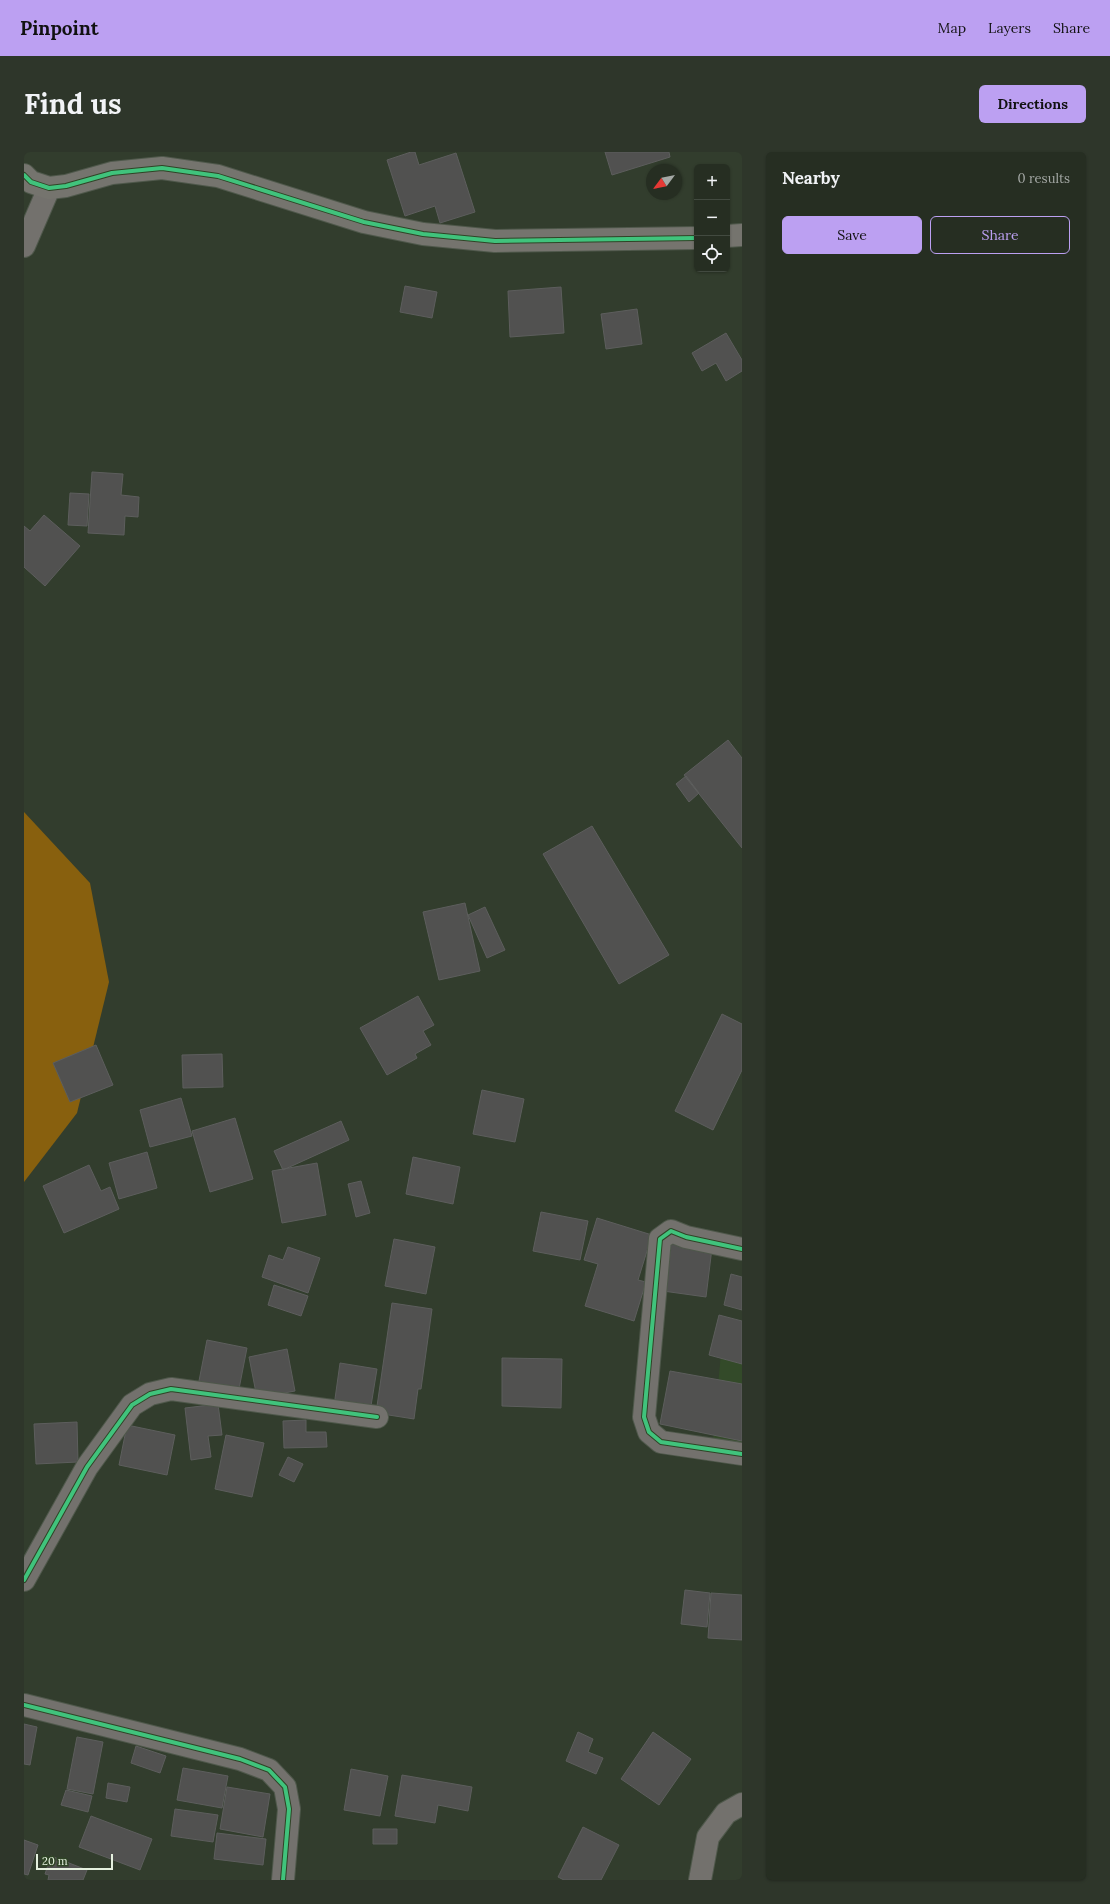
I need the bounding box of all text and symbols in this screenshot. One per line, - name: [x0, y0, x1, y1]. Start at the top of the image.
- text: Pinpoint: [20, 16, 99, 40]
- text: Map: [938, 19, 966, 37]
- text: Layers: [988, 19, 1031, 37]
- text: Share: [1053, 19, 1090, 37]
- button: Directions: [979, 85, 1086, 123]
- text: Find us: [24, 86, 122, 122]
- north arrow: [646, 164, 682, 200]
- map controls: [694, 164, 730, 272]
- button: +: [694, 164, 730, 200]
- text: Nearby: [782, 167, 840, 189]
- text: 0 results: [1018, 170, 1070, 187]
- button: −: [694, 200, 730, 236]
- button: Save: [782, 216, 922, 254]
- button: Share: [930, 216, 1070, 254]
- button: locate: [694, 236, 730, 272]
- scale bar: [36, 1852, 113, 1871]
- text: 20 m: [42, 1854, 67, 1868]

